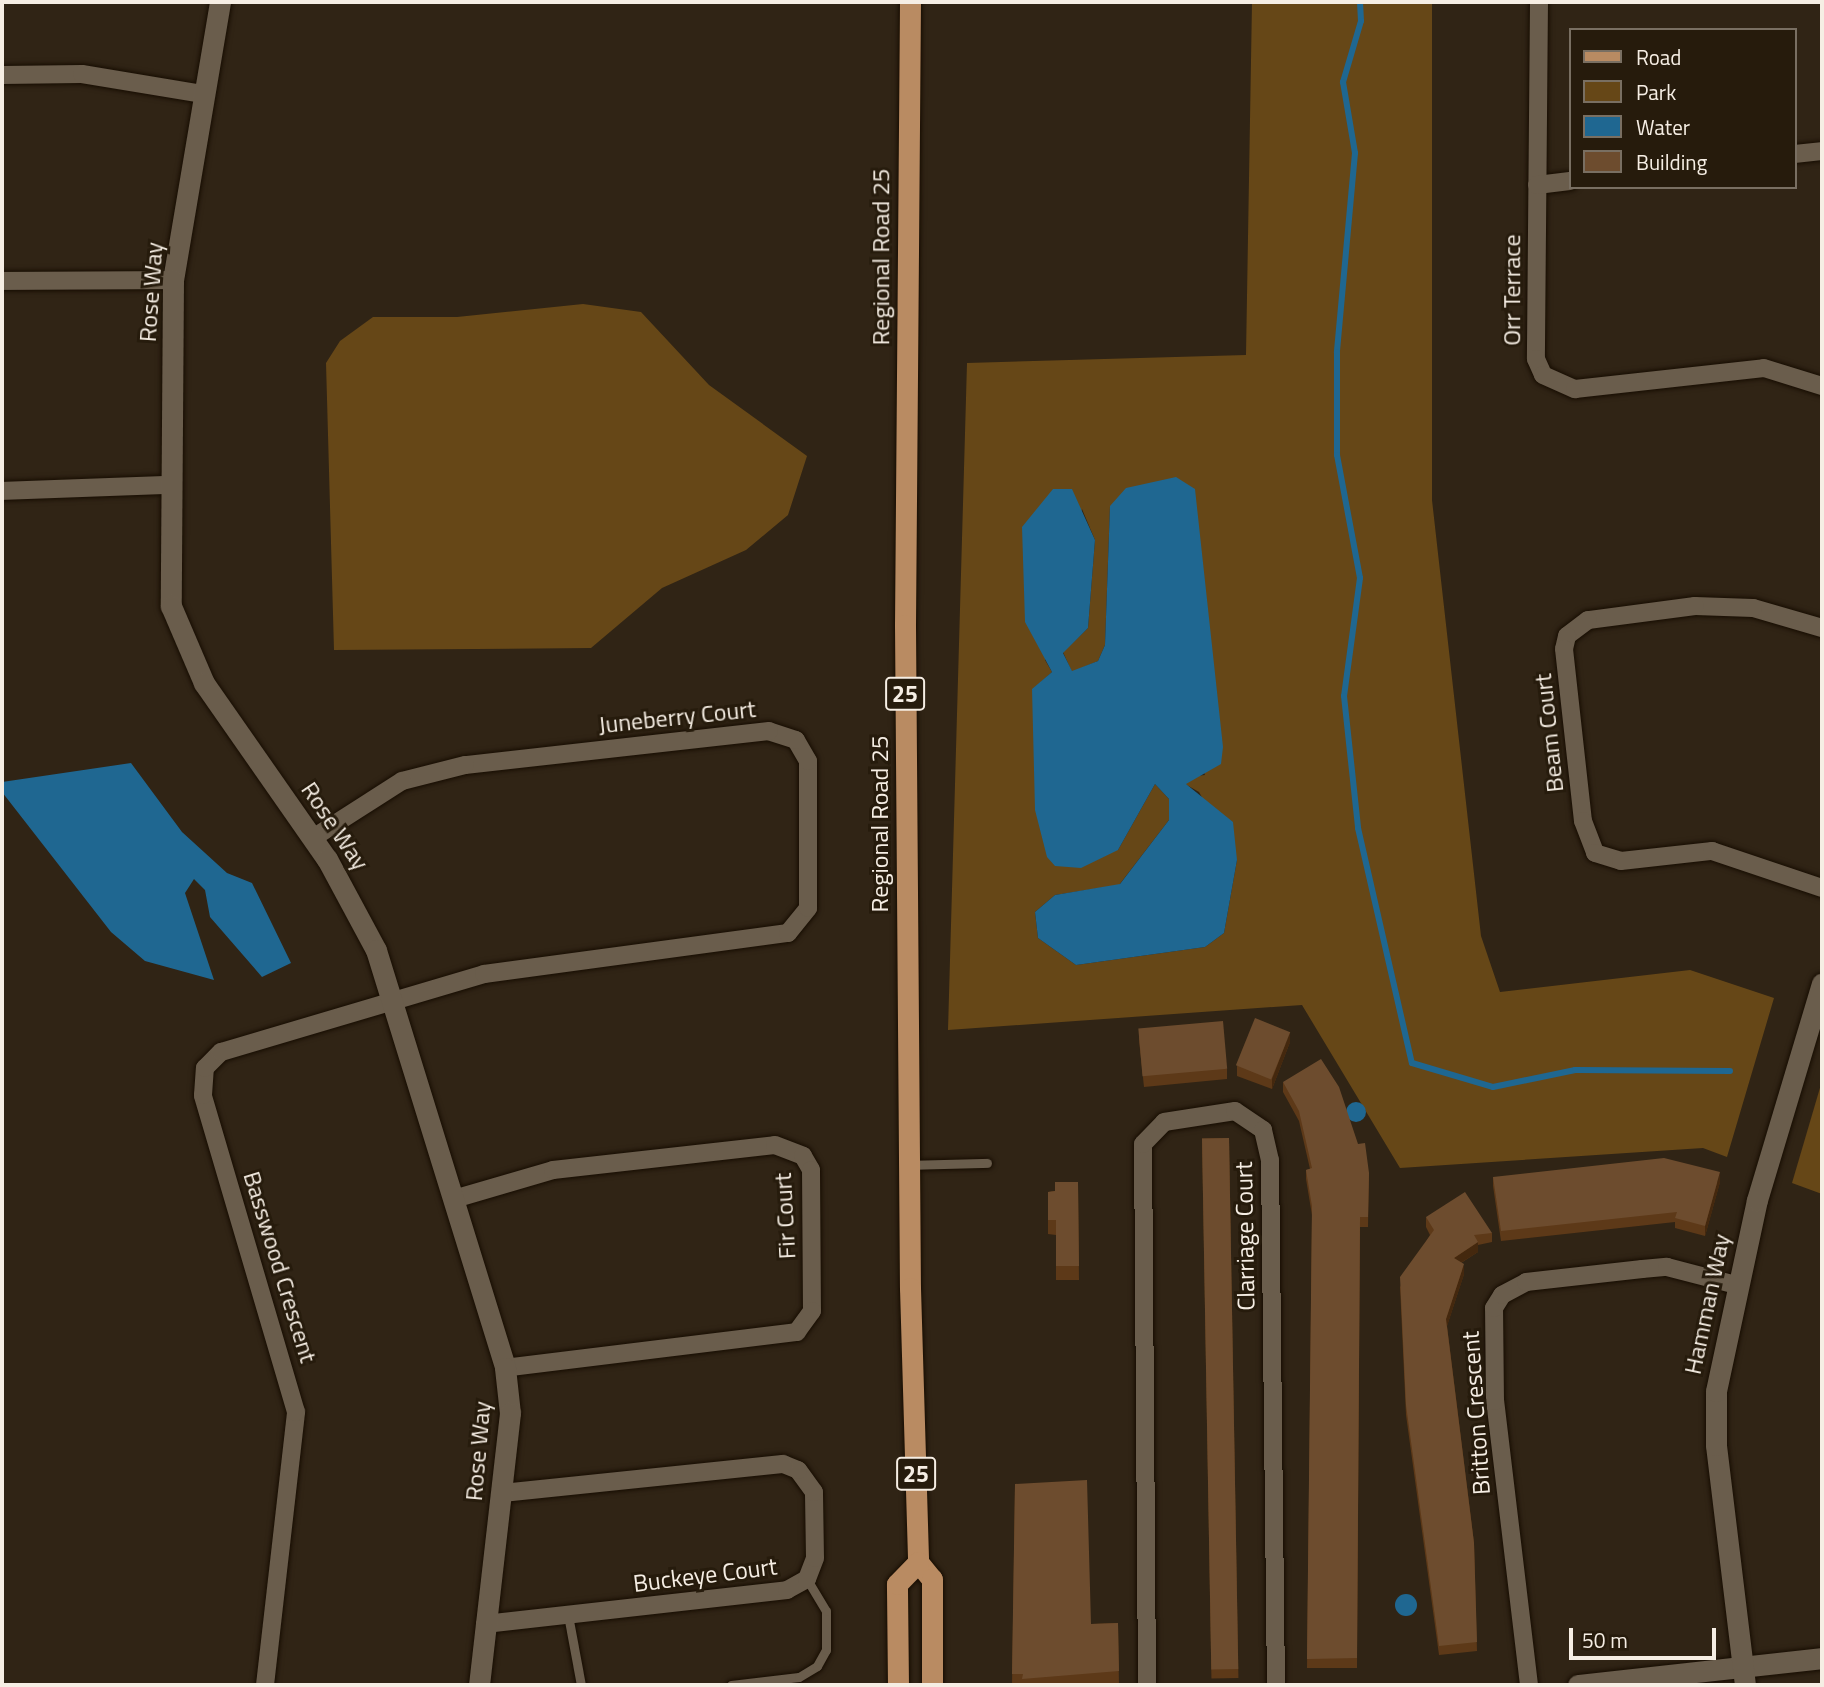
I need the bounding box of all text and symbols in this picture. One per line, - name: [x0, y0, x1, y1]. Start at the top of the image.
- legend: [1568, 28, 1796, 189]
- text: Road: [1636, 41, 1681, 73]
- text: Park: [1636, 76, 1676, 108]
- text: Water: [1636, 111, 1690, 143]
- text: Building: [1636, 146, 1707, 178]
- street label: Regional Road 25: [867, 169, 895, 345]
- street label: Orr Terrace: [1498, 234, 1526, 346]
- street label: Rose Way: [133, 241, 169, 343]
- street label: Beam Court: [1528, 672, 1570, 794]
- road number: 25: [884, 674, 926, 714]
- street label: Juneberry Court: [597, 694, 757, 740]
- street label: Regional Road 25: [866, 736, 894, 912]
- street label: Rose Way: [295, 776, 375, 876]
- street label: Clarriage Court: [1229, 1161, 1261, 1311]
- street label: Basswood Crescent: [237, 1168, 323, 1366]
- street label: Fir Court: [768, 1172, 802, 1260]
- street label: Hamman Way: [1678, 1231, 1736, 1377]
- street label: Britton Crescent: [1456, 1330, 1496, 1496]
- street label: Rose Way: [459, 1400, 497, 1502]
- road number: 25: [895, 1455, 937, 1494]
- street label: Buckeye Court: [631, 1552, 779, 1598]
- scale bar: [1572, 1614, 1719, 1658]
- text: 50 m: [1582, 1624, 1628, 1656]

